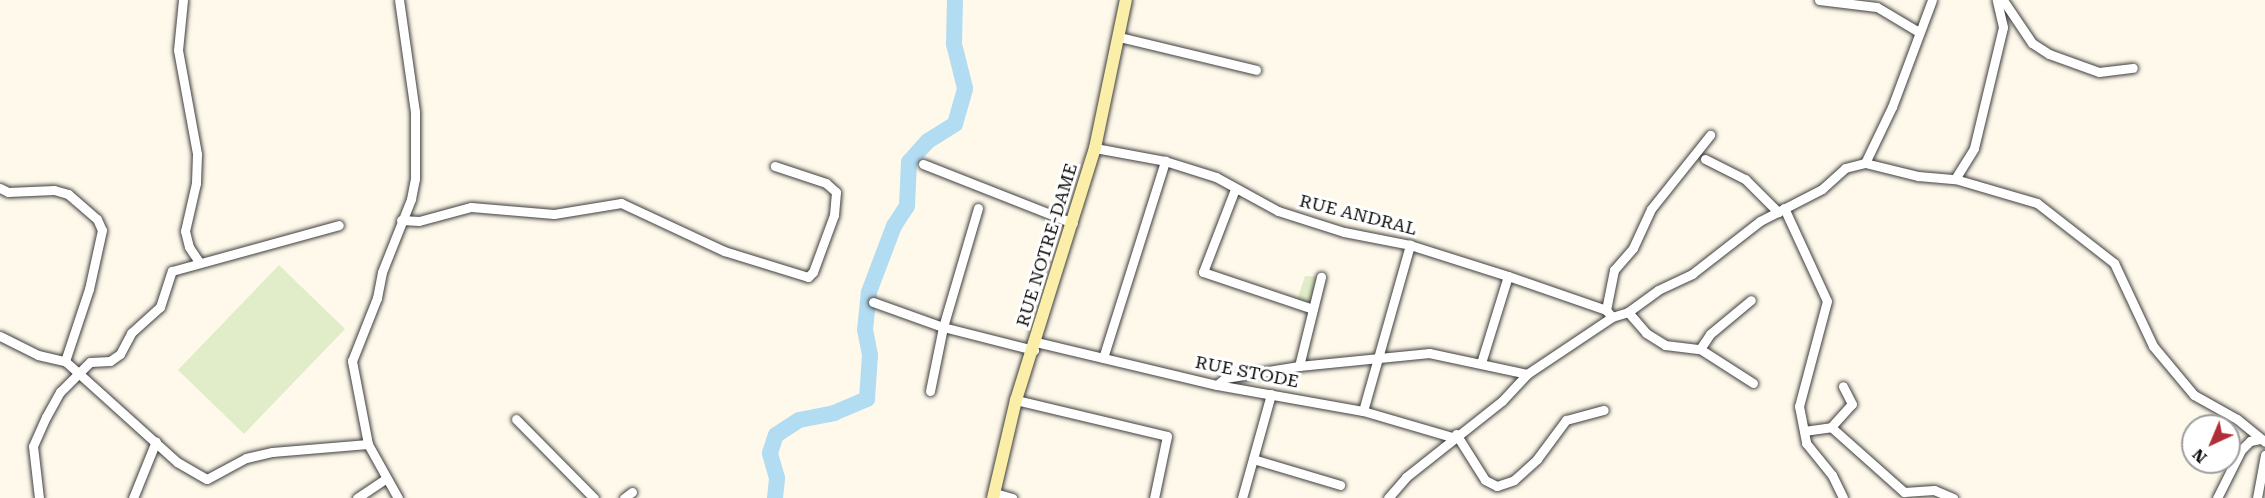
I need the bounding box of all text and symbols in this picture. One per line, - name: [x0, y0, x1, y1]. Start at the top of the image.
- street label: RUE NOTRE-DAME: [1012, 161, 1082, 329]
- street label: RUE ANDRAL: [1297, 190, 1419, 240]
- street label: RUE STODE: [1193, 351, 1301, 393]
- north arrow: [2181, 414, 2241, 474]
- text: N: [2189, 445, 2211, 467]

